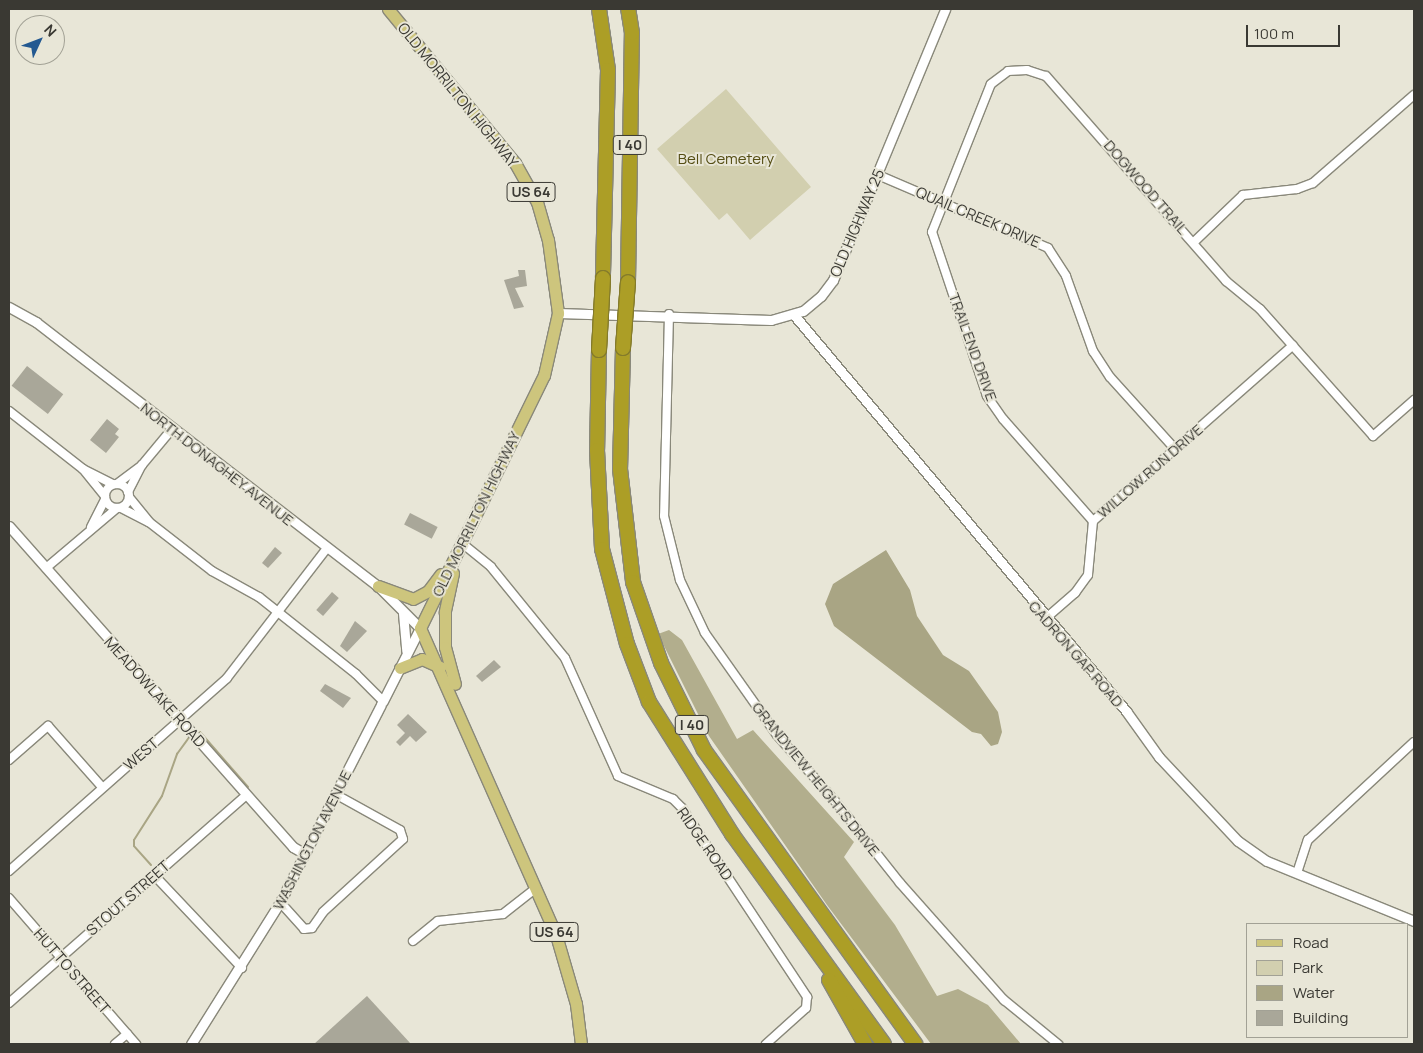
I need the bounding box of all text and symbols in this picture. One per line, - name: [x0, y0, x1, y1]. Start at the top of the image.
- north arrow: [15, 15, 65, 65]
- scale bar: [1248, 15, 1342, 47]
- street label: OLD MORRILTON HIGHWAY: [394, 19, 522, 171]
- text: N: [40, 20, 61, 40]
- text: 100 m: [1254, 23, 1294, 44]
- road number: I 40: [612, 134, 648, 156]
- street label: DOGWOOD TRAIL: [1100, 136, 1192, 238]
- park label: Bell Cemetery: [678, 150, 774, 168]
- street label: OLD HIGHWAY 25: [826, 166, 888, 280]
- road number: US 64: [506, 180, 556, 203]
- street label: QUAIL CREEK DRIVE: [913, 182, 1043, 252]
- street label: TRAIL END DRIVE: [945, 290, 1001, 404]
- street label: NORTH DONAGHEY AVENUE: [137, 399, 297, 529]
- street label: WILLOW RUN DRIVE: [1094, 420, 1206, 522]
- street label: OLD MORRILTON HIGHWAY: [428, 429, 524, 599]
- street label: CADRON GAP ROAD: [1025, 597, 1127, 711]
- street label: MEADOWLAKE ROAD: [101, 633, 209, 751]
- street label: GRANDVIEW HEIGHTS DRIVE: [748, 699, 884, 859]
- road number: I 40: [674, 714, 710, 736]
- street label: WEST: [120, 734, 162, 774]
- street label: WASHINGTON AVENUE: [269, 767, 355, 913]
- street label: RIDGE ROAD: [673, 804, 737, 884]
- street label: STOUT STREET: [82, 857, 174, 939]
- road number: US 64: [529, 920, 579, 944]
- legend: [1246, 923, 1408, 1038]
- street label: HUTTO STREET: [30, 925, 114, 1017]
- text: Road: [1293, 932, 1329, 953]
- text: Park: [1293, 957, 1323, 978]
- text: Water: [1293, 982, 1335, 1003]
- text: Building: [1293, 1007, 1348, 1028]

